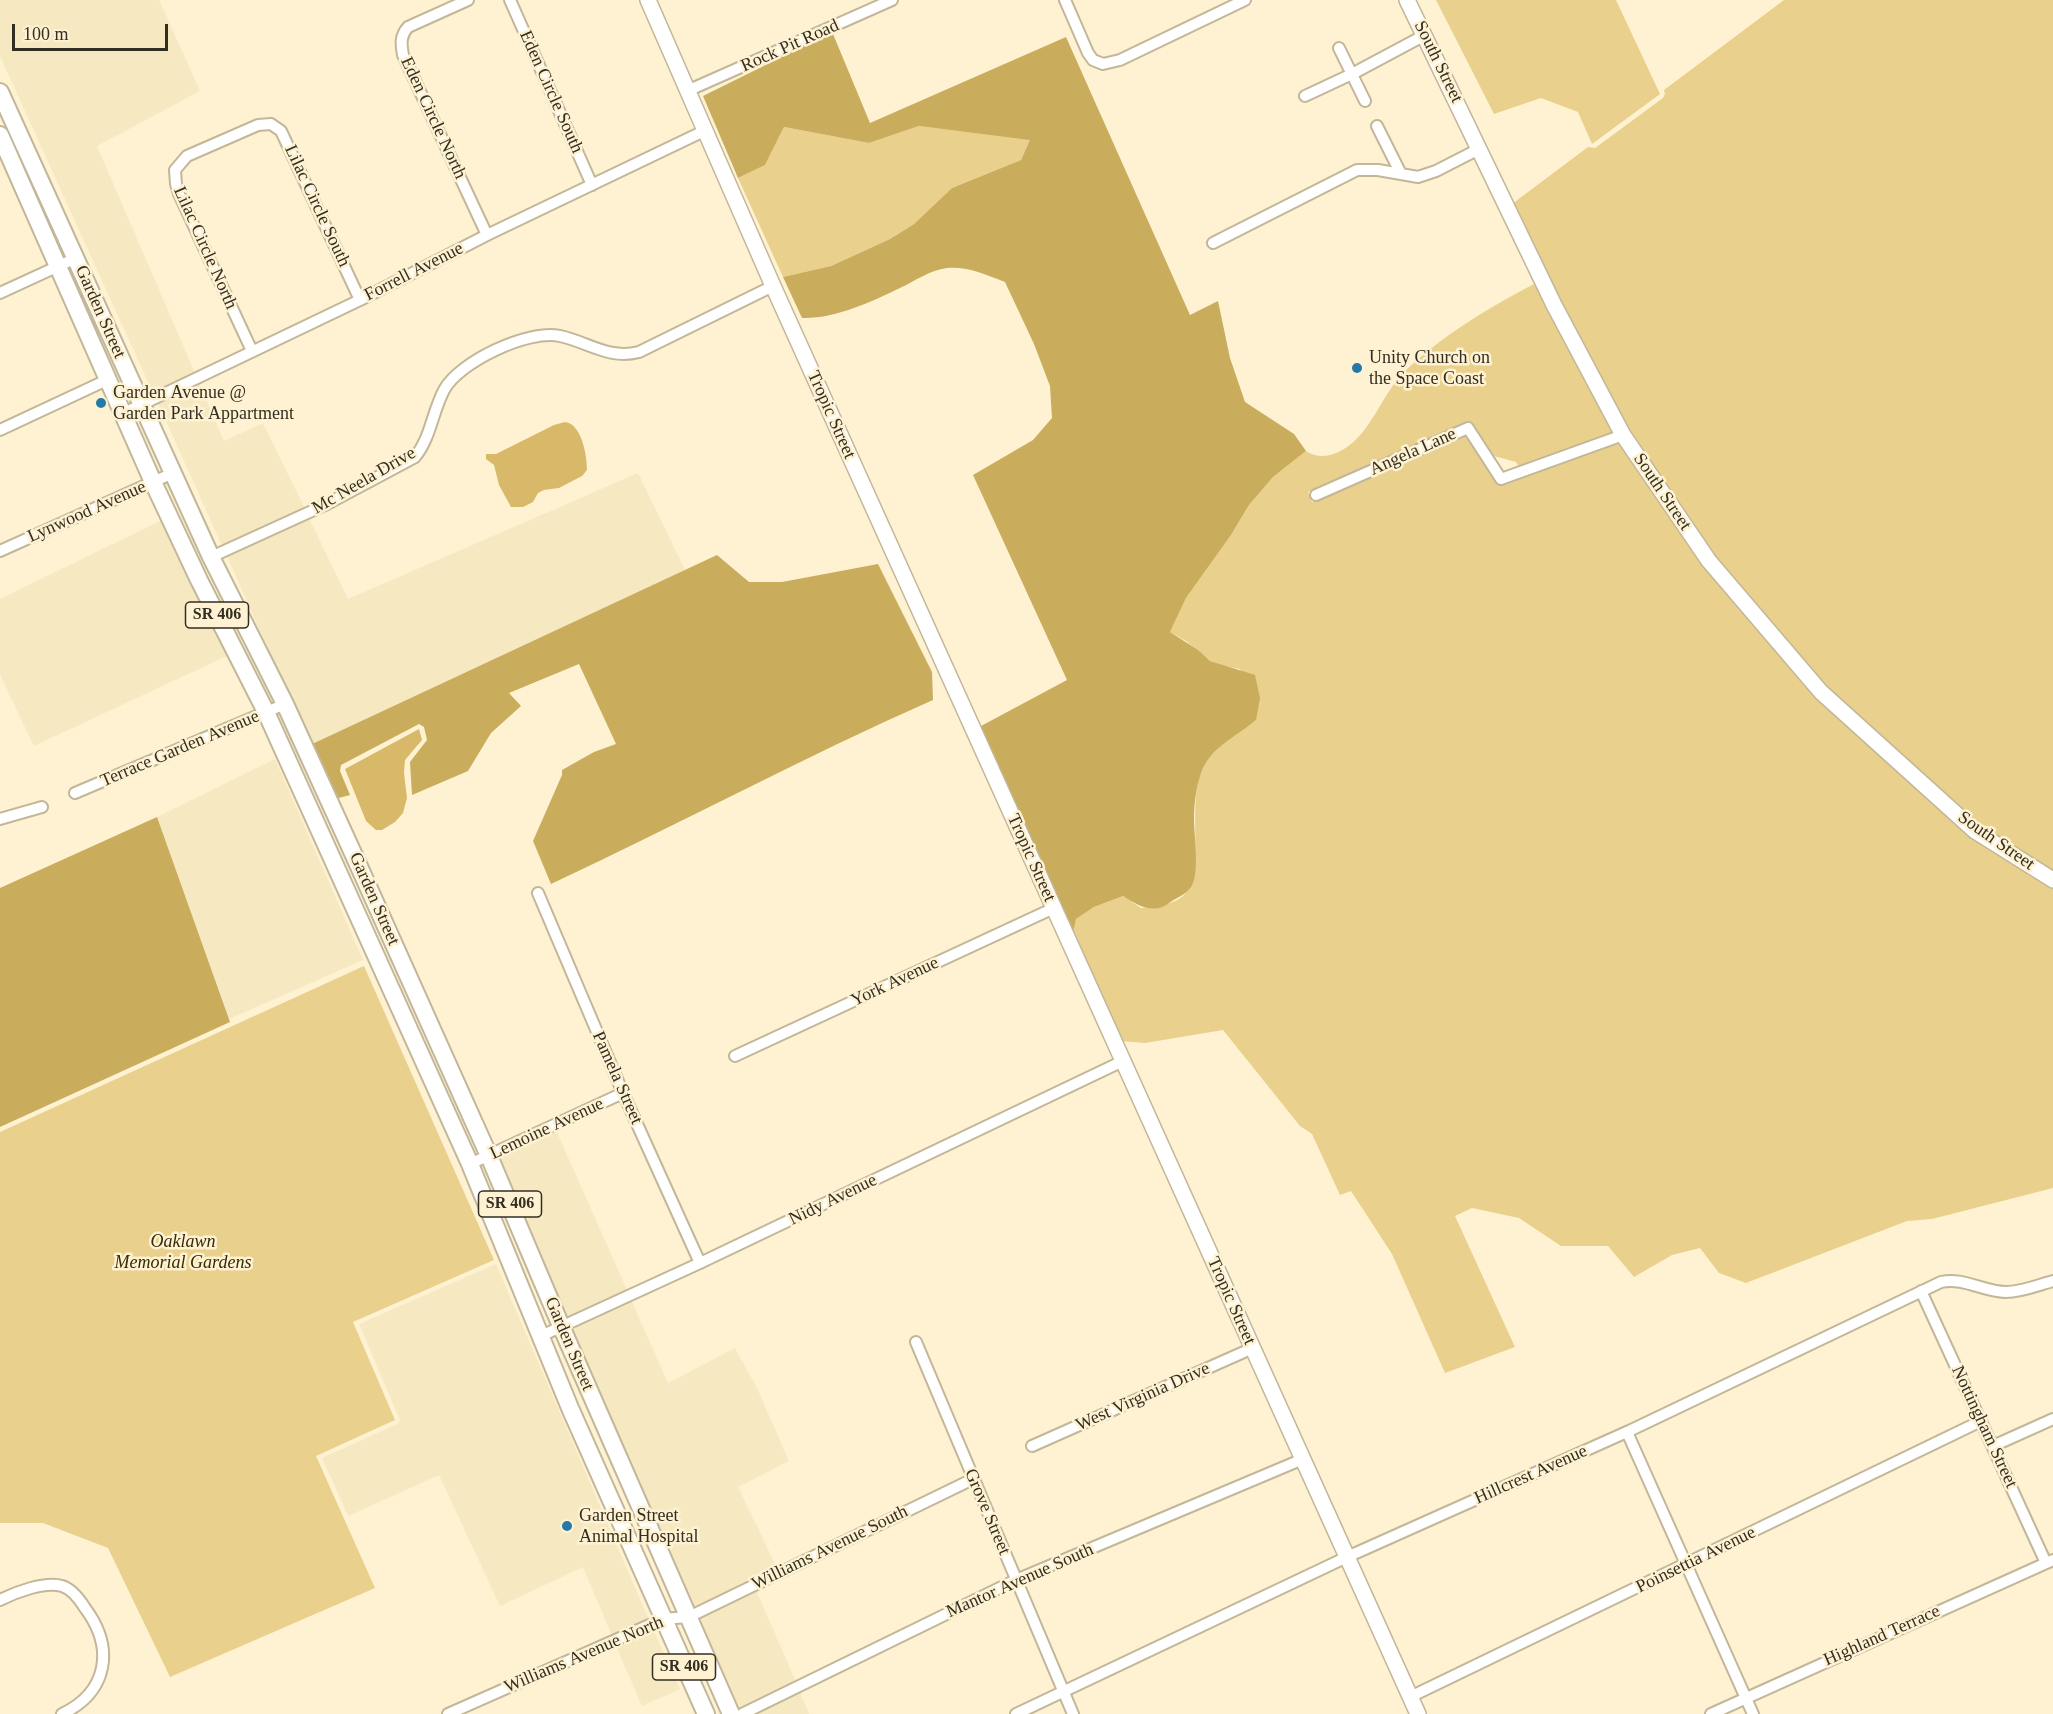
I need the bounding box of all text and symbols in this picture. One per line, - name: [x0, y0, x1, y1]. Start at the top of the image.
- scale bar: [15, 12, 171, 50]
- street label: Rock Pit Road: [738, 15, 842, 77]
- street label: South Street: [1409, 17, 1467, 107]
- text: 100 m: [23, 24, 69, 44]
- street label: Eden Circle South: [514, 27, 588, 157]
- street label: Eden Circle North: [395, 54, 471, 182]
- street label: Lilac Circle South: [279, 142, 355, 270]
- street label: Lilac Circle North: [168, 183, 242, 313]
- street label: Forrell Avenue: [361, 238, 467, 306]
- street label: Garden Street: [70, 262, 130, 362]
- place label: Unity Church on the Space Coast: [1369, 347, 1490, 389]
- marker: Unity Church on the Space Coast: [1350, 361, 1364, 375]
- street label: Tropic Street: [802, 368, 860, 462]
- place label: Garden Avenue @ Garden Park Appartment: [113, 382, 294, 424]
- marker: Garden Avenue @ Garden Park Appartment: [94, 396, 108, 410]
- street label: Angela Lane: [1366, 423, 1460, 481]
- street label: Mc Neela Drive: [308, 443, 420, 519]
- street label: South Street: [1628, 449, 1696, 535]
- street label: Lynwood Avenue: [25, 476, 149, 548]
- road number: SR 406: [186, 602, 248, 628]
- street label: Terrace Garden Avenue: [97, 706, 263, 792]
- street label: South Street: [1954, 807, 2038, 875]
- street label: Tropic Street: [1002, 811, 1060, 905]
- street label: Garden Street: [344, 849, 404, 949]
- street label: York Avenue: [848, 952, 942, 1012]
- street label: Pamela Street: [587, 1028, 647, 1128]
- street label: Lemoine Avenue: [487, 1093, 607, 1165]
- street label: Nidy Avenue: [786, 1169, 880, 1231]
- road number: SR 406: [478, 1191, 542, 1217]
- park label: Oaklawn Memorial Gardens: [115, 1231, 251, 1274]
- street label: Tropic Street: [1202, 1254, 1260, 1348]
- street label: Garden Street: [540, 1294, 598, 1394]
- street label: West Virginia Drive: [1073, 1358, 1213, 1436]
- street label: Nottingham Street: [1946, 1362, 2022, 1492]
- street label: Hillcrest Avenue: [1471, 1441, 1591, 1509]
- street label: Grove Street: [959, 1466, 1015, 1558]
- street label: Williams Avenue South: [748, 1501, 912, 1595]
- place label: Garden Street Animal Hospital: [579, 1505, 698, 1547]
- marker: Garden Street Animal Hospital: [560, 1519, 574, 1533]
- street label: Poinsettia Avenue: [1633, 1522, 1759, 1598]
- street label: Mantor Avenue South: [943, 1539, 1097, 1623]
- street label: Highland Terrace: [1820, 1601, 1944, 1671]
- street label: Williams Avenue North: [501, 1612, 667, 1698]
- road number: SR 406: [652, 1654, 716, 1680]

